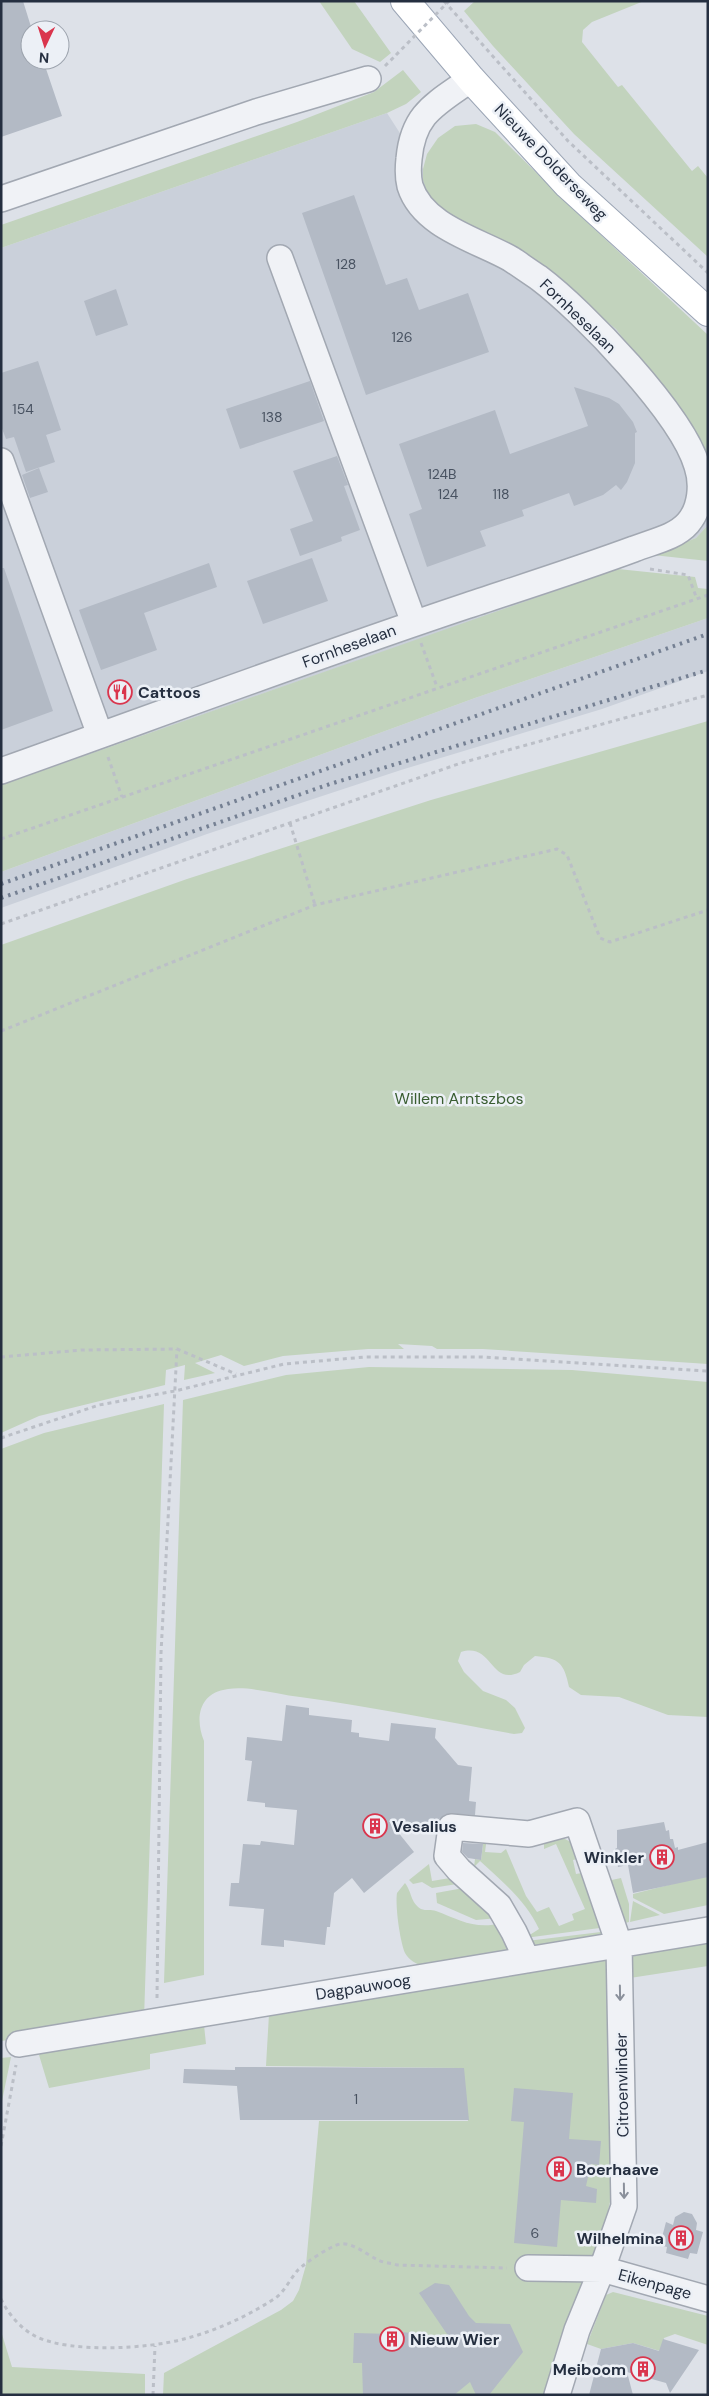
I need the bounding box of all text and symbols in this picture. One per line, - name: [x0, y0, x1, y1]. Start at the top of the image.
- north arrow: [20, 20, 70, 70]
- text: N: [38, 49, 50, 67]
- street label: Nieuwe Dolderseweg: [490, 99, 612, 225]
- house number: 128: [336, 255, 356, 273]
- street label: Fornheselaan: [535, 274, 621, 358]
- house number: 126: [391, 328, 413, 346]
- house number: 154: [12, 400, 34, 418]
- house number: 138: [261, 408, 283, 426]
- house number: 124B: [427, 465, 457, 483]
- house number: 124: [438, 485, 459, 503]
- house number: 118: [492, 485, 510, 503]
- street label: Fornheselaan: [299, 619, 399, 673]
- restaurant icon: Cattoos: [107, 679, 133, 705]
- place label: Cattoos: [138, 682, 201, 703]
- park label: Willem Arntszbos: [395, 1088, 523, 1109]
- building icon: Vesalius: [362, 1813, 388, 1839]
- place label: Vesalius: [392, 1816, 457, 1837]
- building icon: Winkler: [649, 1844, 675, 1870]
- place label: Winkler: [584, 1847, 644, 1868]
- street label: Dagpauwoog: [314, 1969, 412, 2005]
- one-way arrow: [615, 1984, 625, 2001]
- street label: Citroenvlinder: [611, 2032, 633, 2138]
- house number: 1: [354, 2090, 358, 2108]
- building icon: Boerhaave: [546, 2156, 572, 2182]
- place label: Boerhaave: [576, 2159, 659, 2180]
- one-way arrow: [619, 2182, 629, 2198]
- house number: 6: [531, 2224, 539, 2242]
- building icon: Wilhelmina: [668, 2225, 694, 2251]
- place label: Wilhelmina: [577, 2228, 664, 2249]
- street label: Eikenpage: [616, 2264, 694, 2304]
- building icon: Nieuw Wier: [379, 2326, 405, 2352]
- place label: Nieuw Wier: [410, 2329, 500, 2350]
- building icon: Meiboom: [630, 2356, 656, 2382]
- place label: Meiboom: [553, 2359, 626, 2380]

